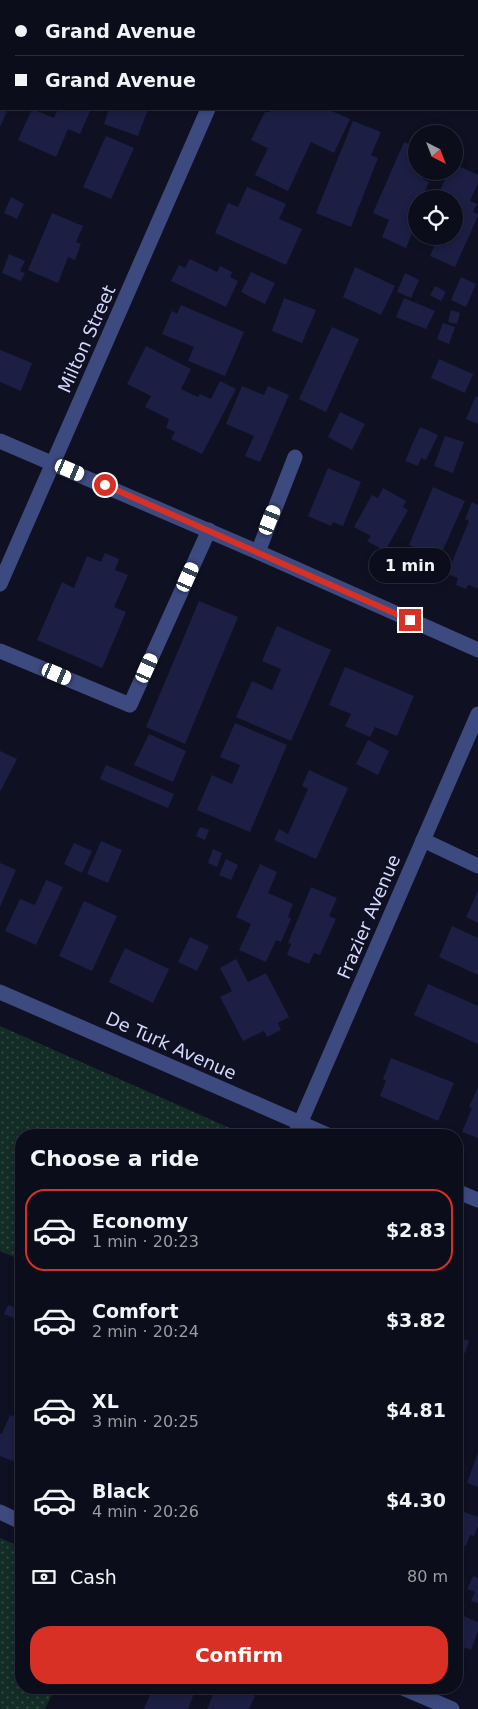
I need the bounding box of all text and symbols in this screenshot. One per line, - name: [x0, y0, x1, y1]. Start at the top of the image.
- text: Grand Avenue: [45, 20, 196, 42]
- text: Grand Avenue: [45, 69, 196, 91]
- north arrow: [408, 125, 462, 180]
- map controls: [408, 125, 463, 245]
- button: locate: [408, 190, 463, 245]
- street label: Milton Street: [53, 282, 120, 396]
- car: [53, 457, 86, 483]
- route start: [94, 474, 116, 496]
- car: [257, 503, 282, 537]
- callout: 1 min: [369, 548, 451, 582]
- text: 1 min: [385, 556, 435, 575]
- car: [175, 560, 200, 594]
- route end: [399, 609, 421, 631]
- car: [134, 651, 159, 685]
- car: [40, 661, 73, 687]
- street label: Frazier Avenue: [333, 851, 404, 982]
- street label: De Turk Avenue: [103, 1007, 240, 1084]
- text: Choose a ride: [30, 1146, 199, 1171]
- icon: car: [32, 1208, 77, 1253]
- text: Economy: [92, 1210, 188, 1232]
- text: $2.83: [386, 1219, 446, 1241]
- text: 1 min · 20:23: [92, 1232, 199, 1251]
- icon: car: [32, 1298, 77, 1343]
- text: Comfort: [92, 1300, 179, 1322]
- text: $3.82: [386, 1309, 446, 1331]
- text: 2 min · 20:24: [92, 1322, 199, 1341]
- icon: car: [32, 1388, 77, 1433]
- text: XL: [92, 1390, 119, 1412]
- text: $4.81: [386, 1399, 446, 1421]
- text: 3 min · 20:25: [92, 1412, 199, 1431]
- icon: car: [32, 1478, 77, 1523]
- text: Black: [92, 1480, 150, 1502]
- text: $4.30: [386, 1489, 446, 1511]
- text: 4 min · 20:26: [92, 1502, 199, 1521]
- icon: cash: [30, 1563, 58, 1591]
- text: Cash: [70, 1566, 117, 1588]
- text: 80 m: [407, 1567, 448, 1586]
- button: Confirm: [30, 1626, 448, 1684]

